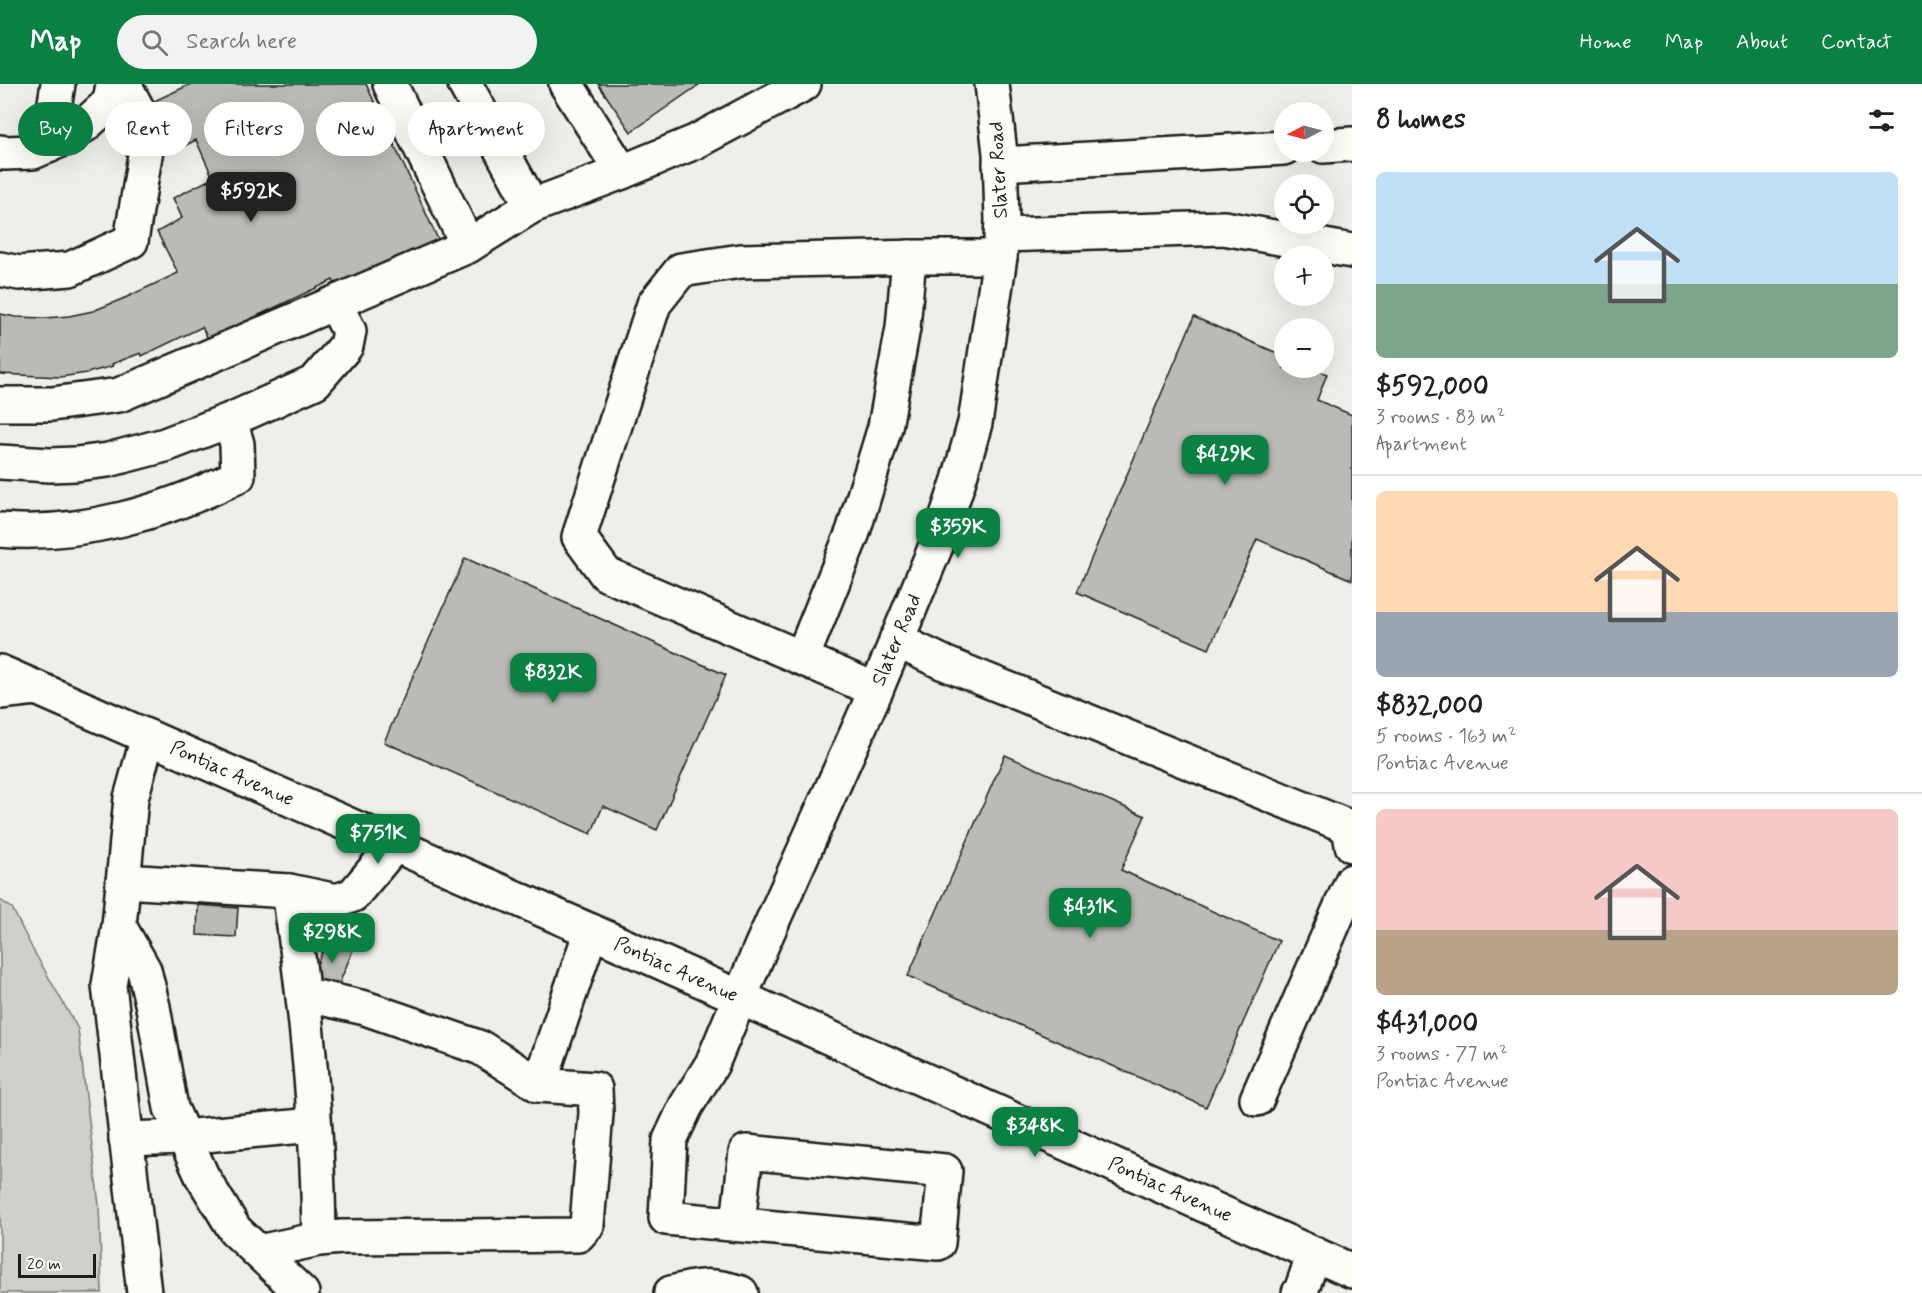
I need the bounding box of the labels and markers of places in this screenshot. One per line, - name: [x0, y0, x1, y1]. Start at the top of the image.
- pin: $592K: [209, 172, 293, 223]
- pin: $429K: [1183, 435, 1267, 486]
- pin: $359K: [916, 508, 1000, 559]
- pin: $832K: [511, 653, 595, 704]
- pin: $751K: [336, 814, 420, 865]
- pin: $431K: [1048, 888, 1132, 939]
- pin: $298K: [290, 913, 374, 964]
- pin: $348K: [993, 1107, 1077, 1158]

